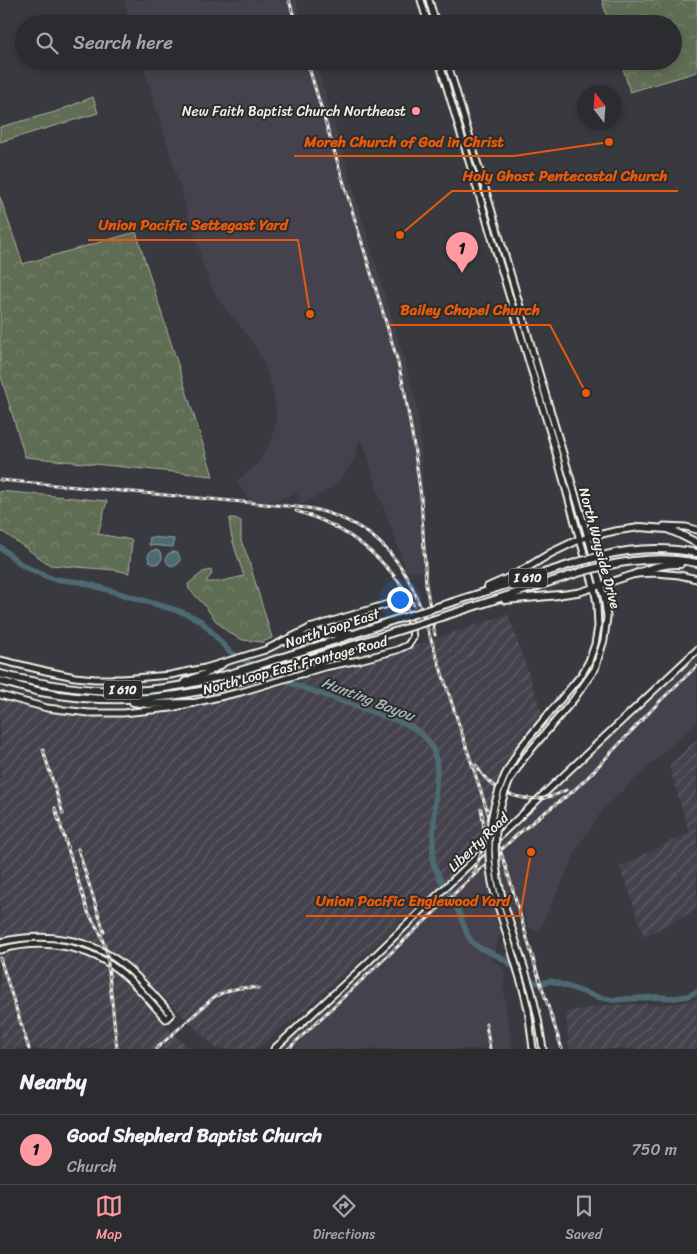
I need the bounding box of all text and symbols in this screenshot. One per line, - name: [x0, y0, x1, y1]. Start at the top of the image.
- search box: [15, 15, 682, 70]
- text: Search here: [73, 26, 173, 59]
- icon: search: [33, 29, 61, 57]
- north arrow: [577, 85, 622, 130]
- place label: New Faith Baptist Church Northeast: [182, 99, 406, 124]
- marker: New Faith Baptist Church Northeast: [410, 105, 422, 117]
- callout: Moreh Church of God in Christ: [294, 126, 514, 156]
- text: Moreh Church of God in Christ: [303, 129, 504, 155]
- callout: Holy Ghost Pentecostal Church: [452, 161, 678, 191]
- text: Holy Ghost Pentecostal Church: [462, 163, 668, 189]
- callout: Union Pacific Settegast Yard: [88, 210, 298, 240]
- text: Union Pacific Settegast Yard: [98, 212, 290, 238]
- pin: 1: [446, 232, 478, 273]
- callout: Bailey Chapel Church: [390, 295, 550, 325]
- text: Bailey Chapel Church: [400, 297, 540, 323]
- street label: North Wayside Drive: [571, 485, 628, 612]
- road number: I 610: [509, 568, 547, 588]
- your location: [387, 587, 413, 613]
- street label: North Loop East: [282, 601, 384, 656]
- street label: North Loop East Frontage Road: [200, 628, 392, 702]
- water label: Hunting Bayou: [318, 669, 420, 729]
- road number: I 610: [104, 680, 142, 700]
- street label: Liberty Road: [442, 805, 516, 878]
- callout: Union Pacific Englewood Yard: [306, 886, 520, 916]
- text: Union Pacific Englewood Yard: [316, 888, 511, 914]
- text: Nearby: [20, 1063, 86, 1101]
- text: Good Shepherd Baptist Church: [67, 1119, 322, 1152]
- text: 1: [33, 1135, 39, 1164]
- text: 750 m: [632, 1135, 677, 1164]
- text: Church: [67, 1152, 117, 1181]
- tab: Map: [95, 1192, 123, 1247]
- tab: Directions: [313, 1192, 375, 1247]
- tab: Saved: [565, 1192, 602, 1247]

